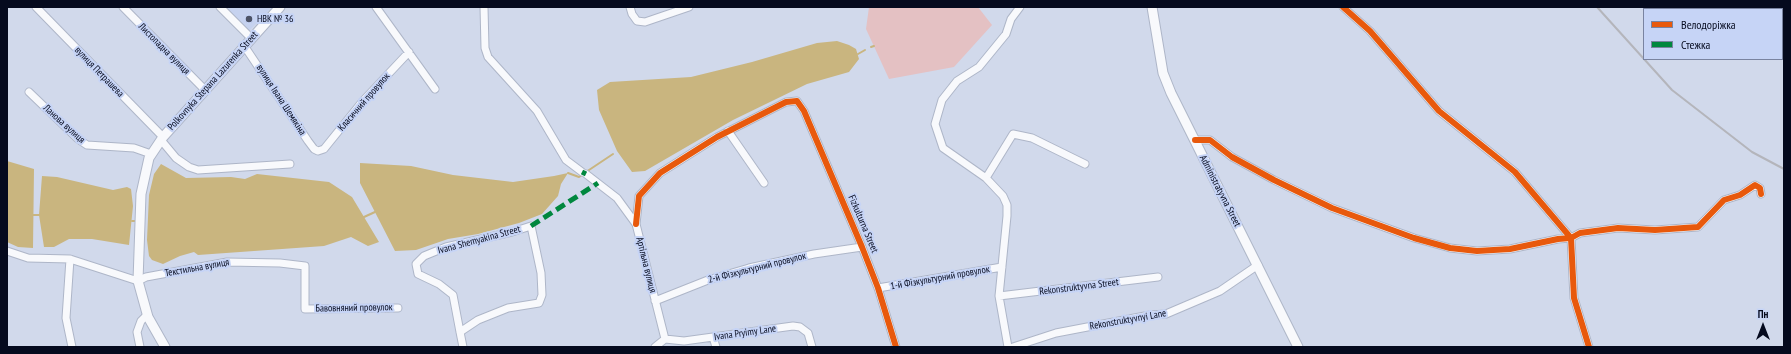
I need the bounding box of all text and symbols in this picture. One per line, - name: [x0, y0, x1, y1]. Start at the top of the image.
- legend: [1643, 8, 1783, 60]
- place label: НВК № 36: [257, 13, 293, 25]
- marker: НВК № 36: [244, 14, 254, 24]
- text: Велодоріжка: [1681, 17, 1736, 32]
- street label: Листопадна вулиця: [136, 21, 192, 77]
- street label: Polkovnyka Stepana Lazurenka Street: [165, 29, 261, 133]
- text: Стежка: [1681, 37, 1710, 52]
- street label: вулиця Петрашева: [72, 44, 126, 100]
- street label: вулиця Івана Шемякіна: [254, 62, 308, 138]
- street label: Класичний провулок: [336, 71, 392, 133]
- street label: Ланова вулиця: [41, 102, 87, 146]
- street label: Administratyvna Street: [1197, 153, 1243, 229]
- street label: Fizkulturna Street: [845, 193, 881, 255]
- street label: Ivana Shemyakina Street: [436, 223, 522, 257]
- street label: Артільна вулиця: [633, 236, 659, 294]
- street label: 2-й Фізкультурний провулок: [707, 250, 807, 286]
- street label: Текстильна вулиця: [164, 256, 230, 280]
- street label: 1-й Фізкультурний провулок: [890, 263, 990, 293]
- street label: Rekonstruktyvna Street: [1039, 276, 1119, 298]
- street label: Бавовняний провулок: [315, 301, 393, 315]
- north arrow: [1743, 306, 1783, 346]
- street label: Rekonstruktyvnyi Lane: [1089, 307, 1167, 333]
- text: Пн: [1758, 307, 1768, 321]
- street label: Ivana Pryimy Lane: [713, 323, 777, 343]

